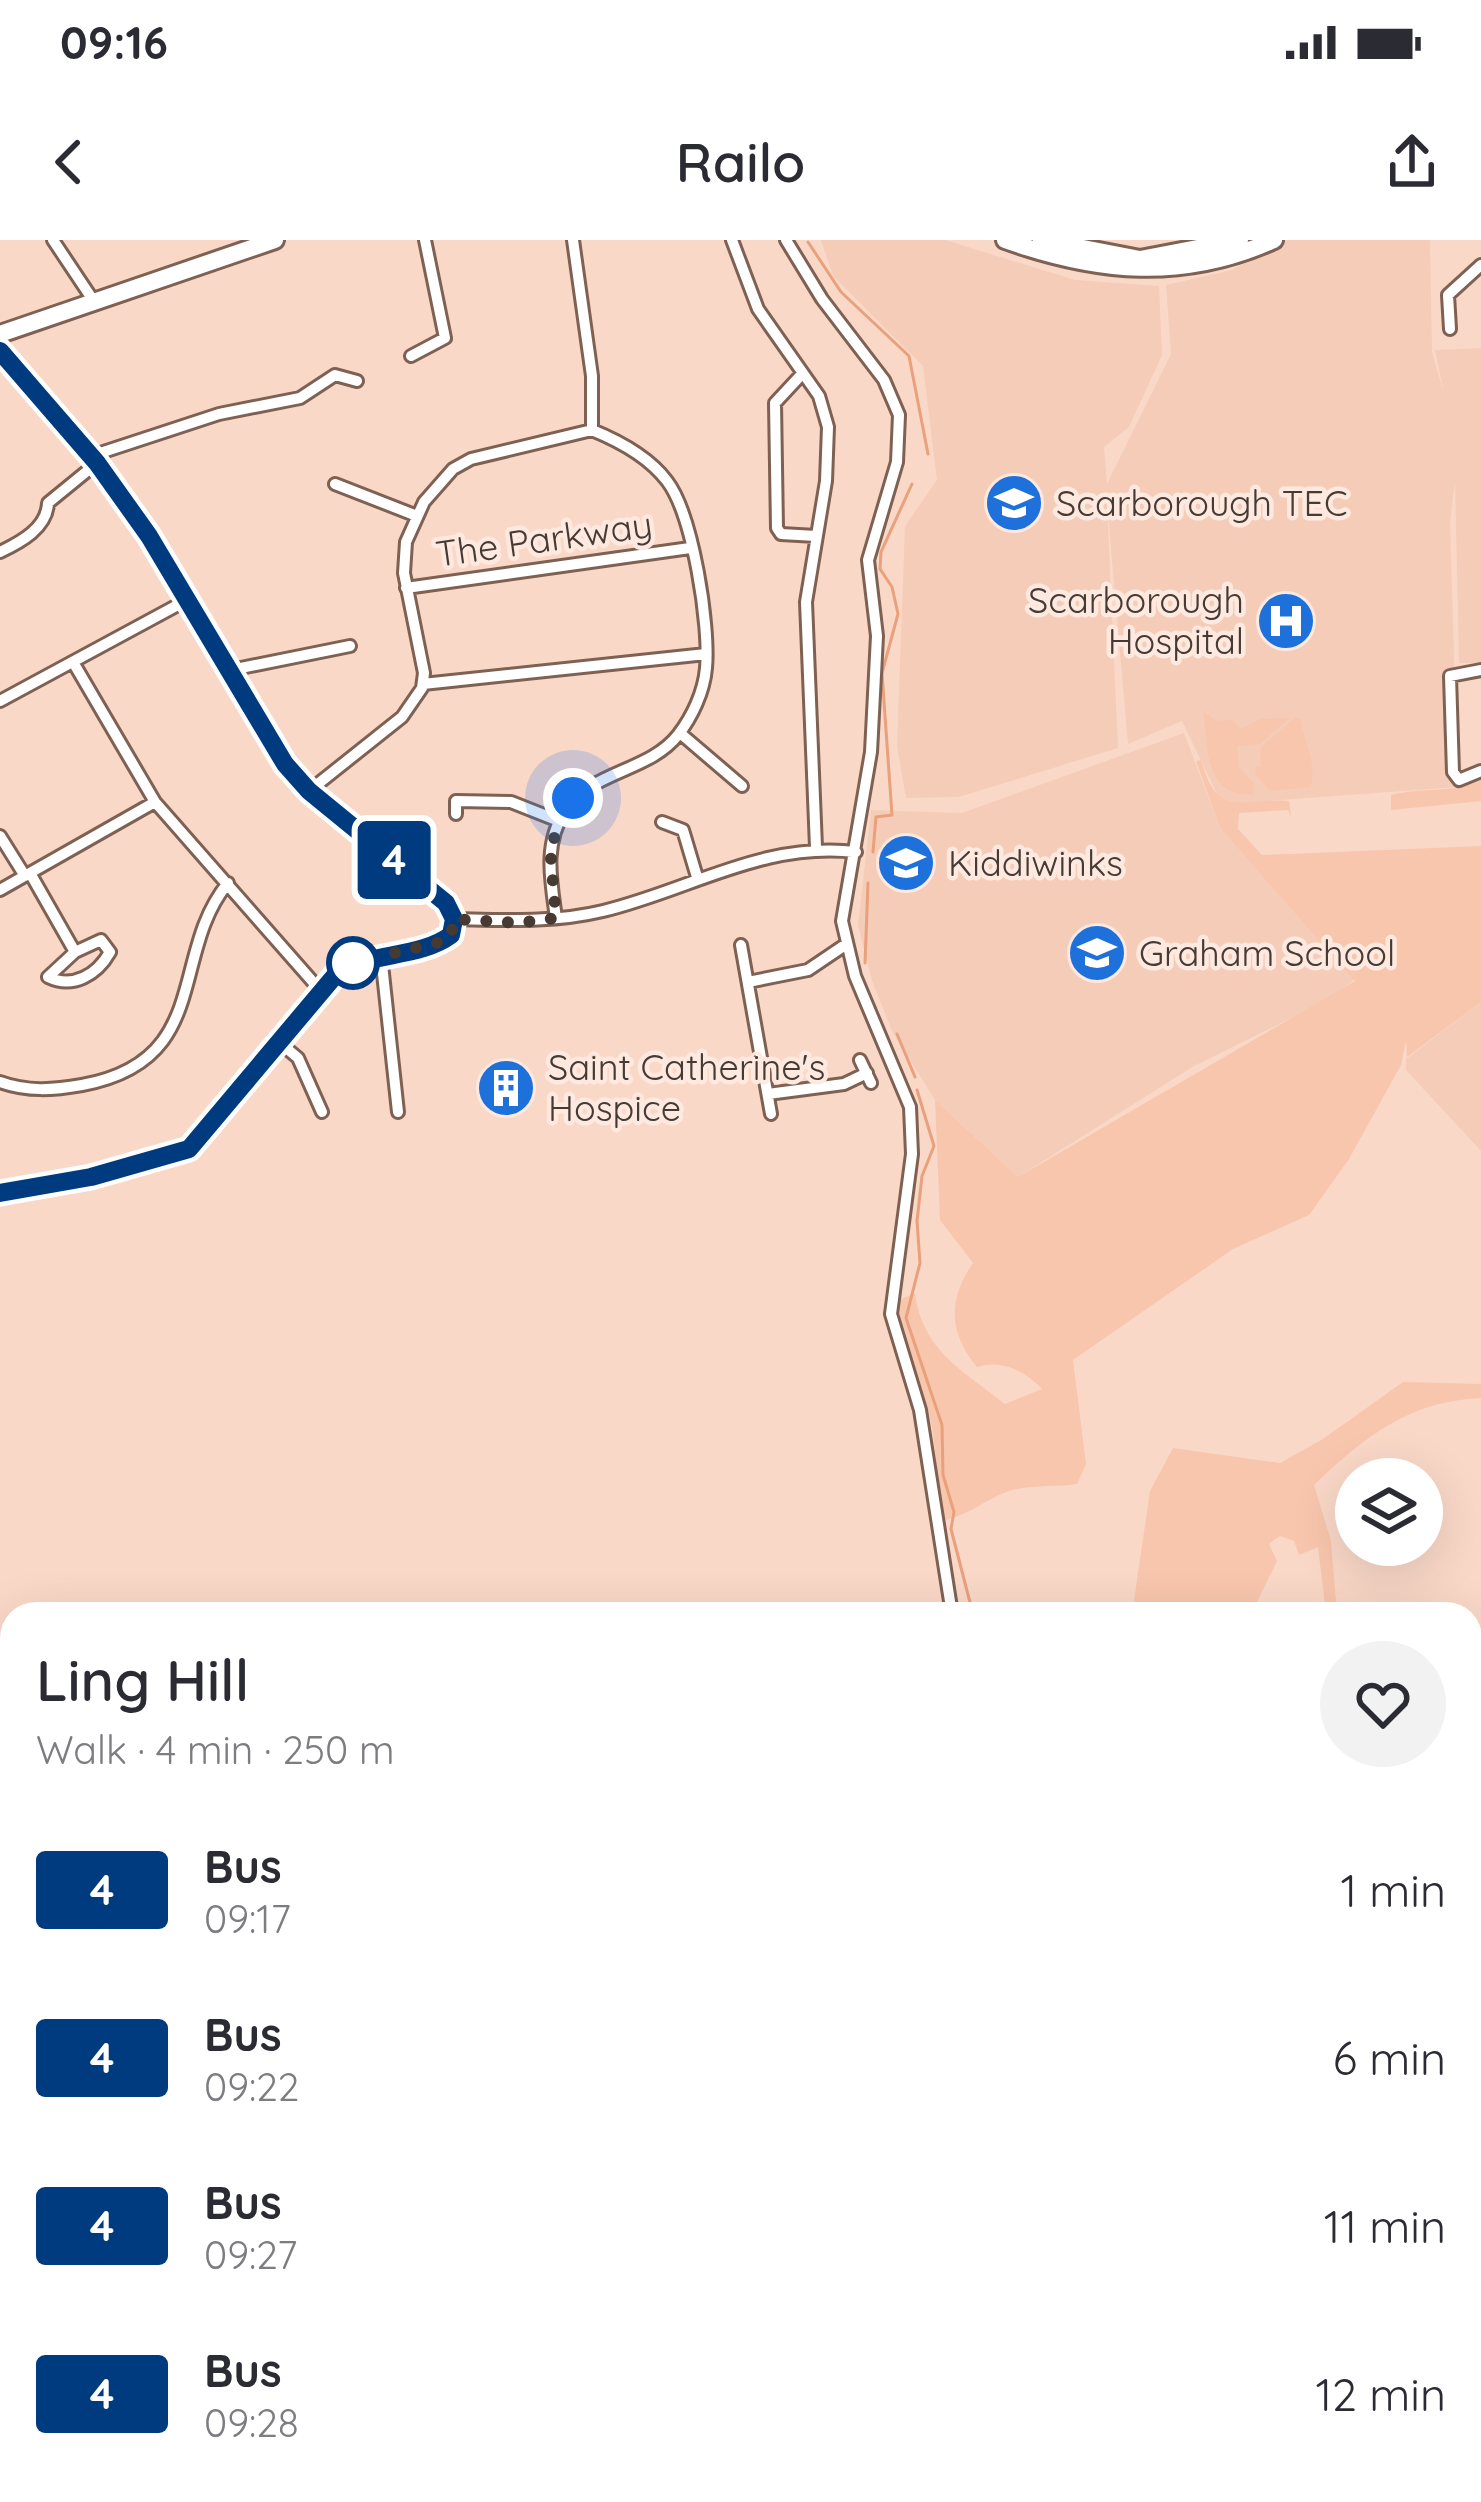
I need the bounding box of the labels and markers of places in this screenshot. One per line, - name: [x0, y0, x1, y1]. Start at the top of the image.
- school or university icon: Scarborough TEC: [983, 472, 1045, 534]
- place label: Scarborough TEC: [1056, 480, 1348, 525]
- place label: Scarborough Hospital: [1028, 577, 1244, 663]
- hospital icon: Scarborough Hospital: [1255, 590, 1317, 652]
- school or university icon: Kiddiwinks: [875, 832, 937, 894]
- place label: Kiddiwinks: [948, 840, 1123, 885]
- school or university icon: Graham School: [1066, 922, 1128, 984]
- place label: Graham School: [1139, 930, 1395, 975]
- unlabelled marker: [328, 938, 378, 988]
- place label: Saint Catherine's Hospice: [548, 1044, 825, 1130]
- building icon: Saint Catherine's Hospice: [475, 1057, 537, 1119]

